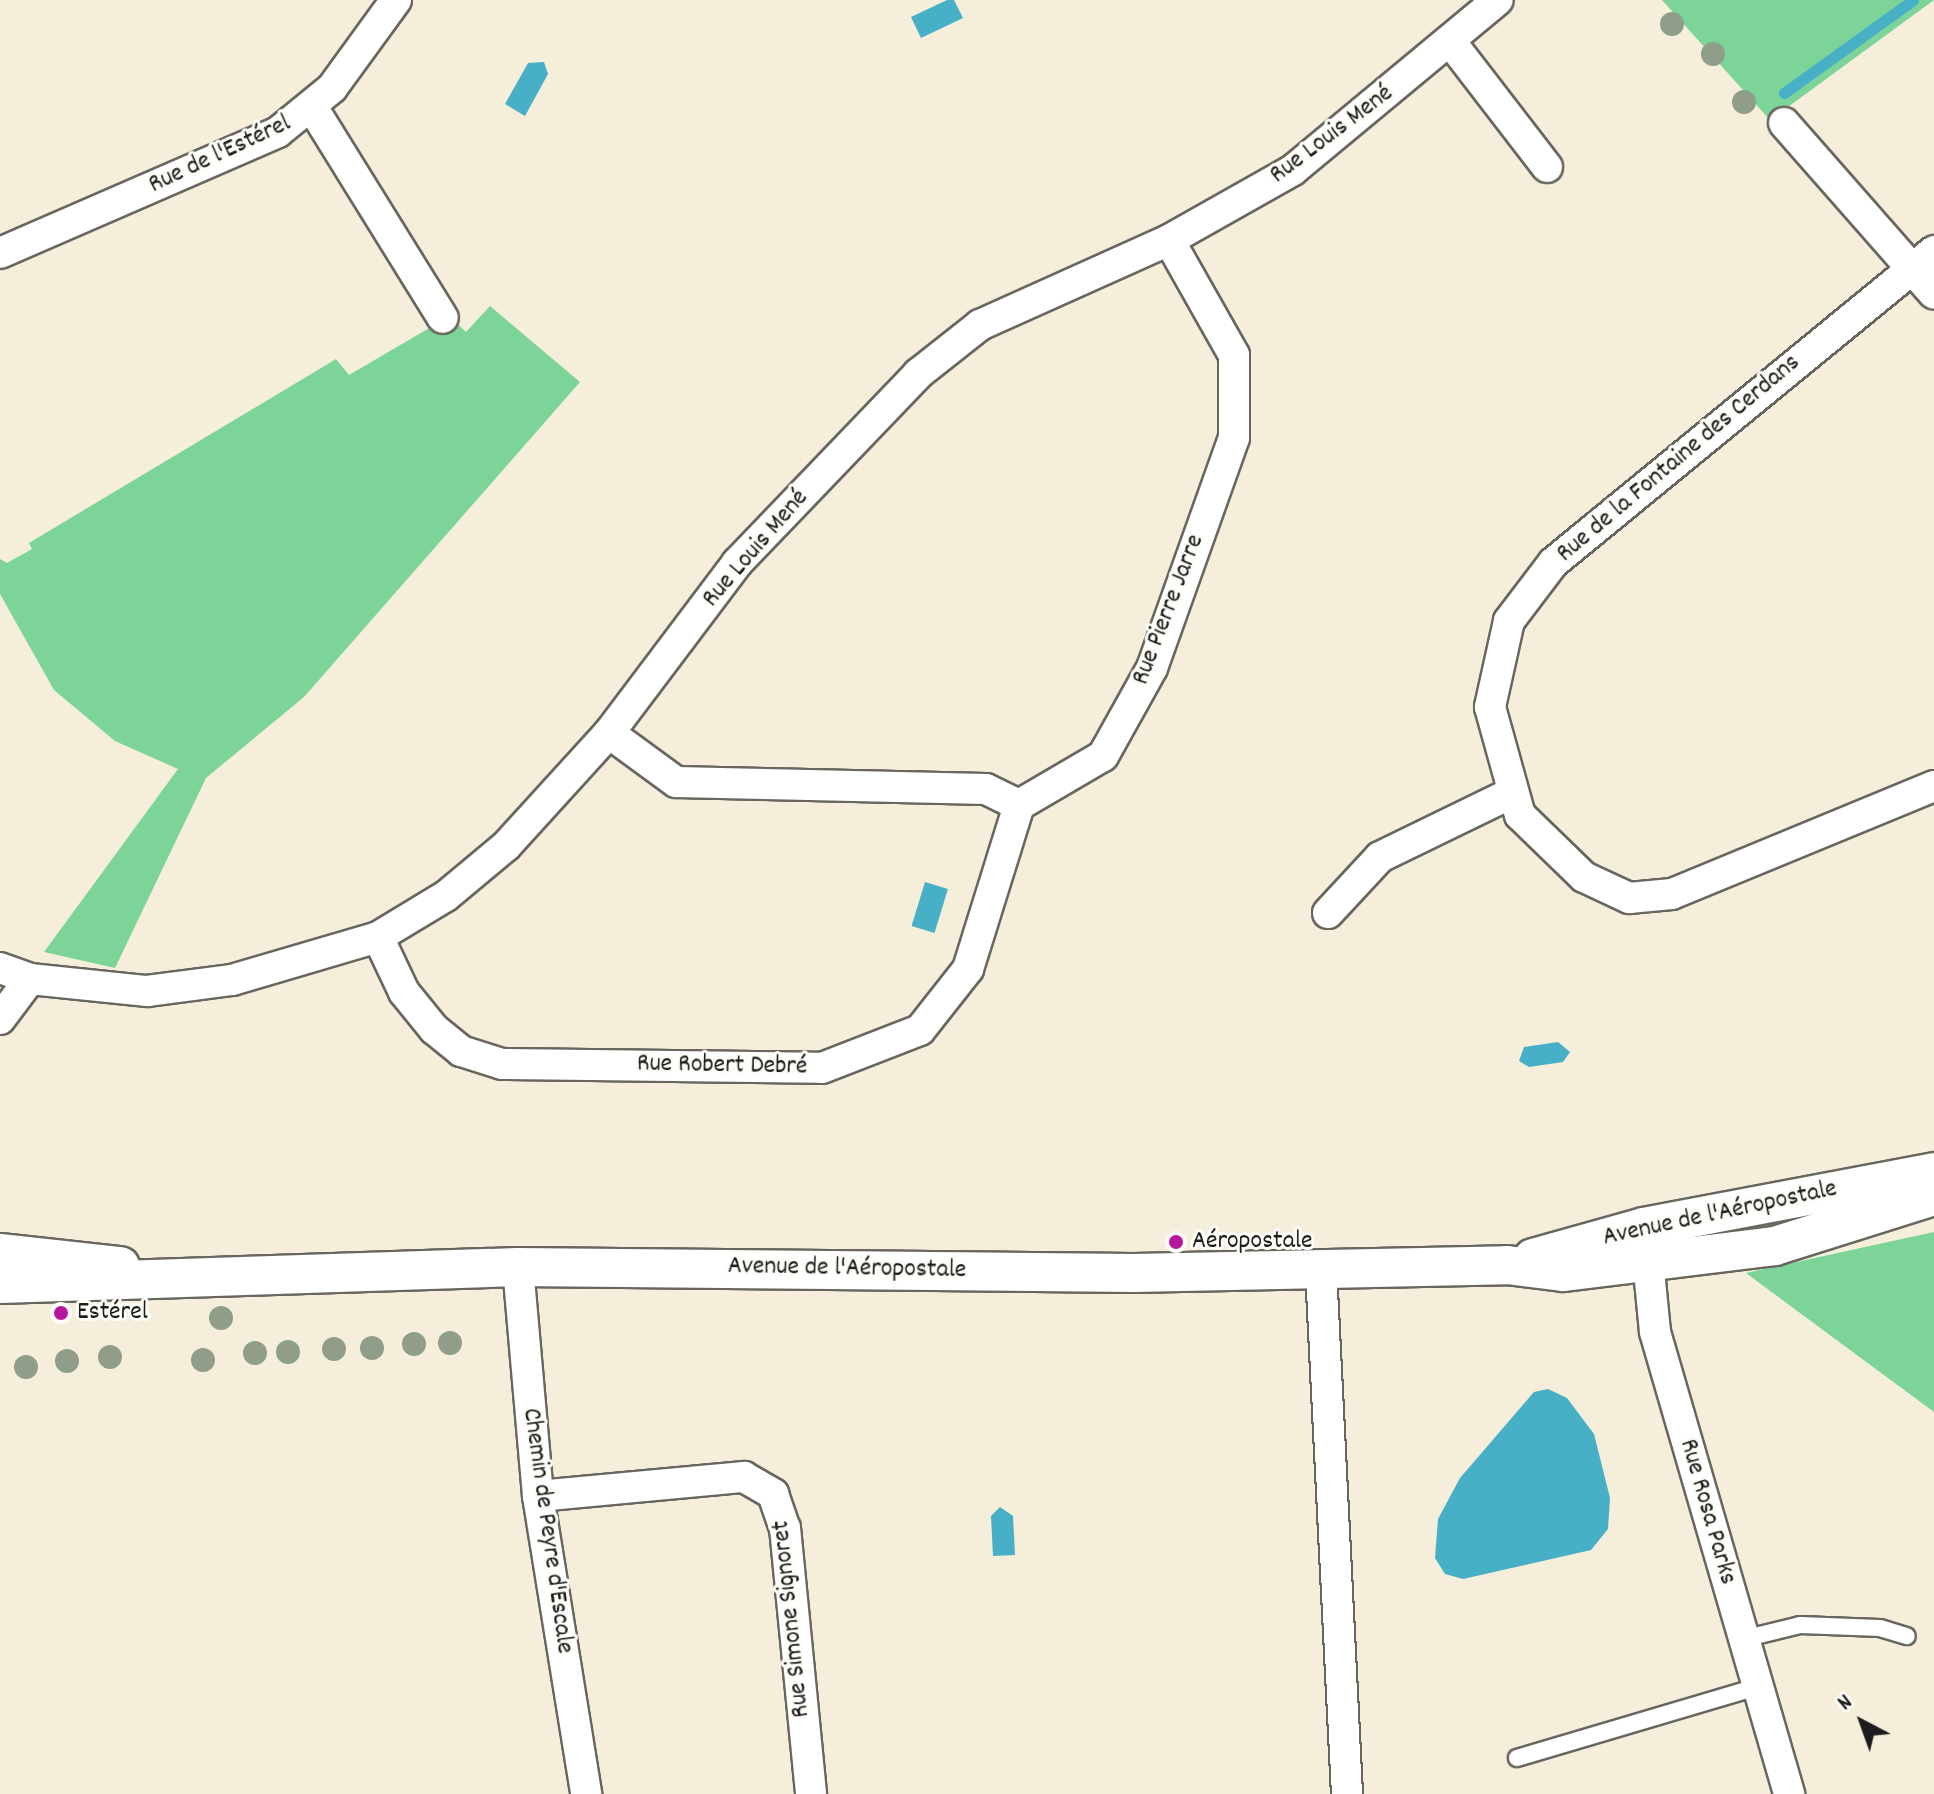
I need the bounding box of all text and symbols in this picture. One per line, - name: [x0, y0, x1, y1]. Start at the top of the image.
- street label: Rue Louis Mené: [1264, 79, 1400, 191]
- street label: Rue de l'Estérel: [144, 109, 296, 201]
- street label: Rue de la Fontaine des Cerdans: [1551, 348, 1807, 570]
- street label: Rue Louis Mené: [696, 484, 816, 614]
- street label: Rue Pierre Jarre: [1126, 530, 1212, 690]
- street label: Rue Robert Debré: [637, 1049, 807, 1083]
- street label: Avenue de l'Aéropostale: [1600, 1174, 1840, 1254]
- place label: Aéropostale: [1192, 1226, 1313, 1258]
- marker: Aéropostale: [1167, 1233, 1185, 1251]
- street label: Avenue de l'Aéropostale: [727, 1251, 967, 1287]
- place label: Estérel: [77, 1297, 148, 1329]
- marker: Estérel: [52, 1304, 70, 1322]
- street label: Chemin de Peyre d'Escale: [514, 1406, 580, 1656]
- street label: Rue Rosa Parks: [1671, 1436, 1743, 1588]
- street label: Rue Simone Signoret: [766, 1519, 818, 1719]
- north arrow: [1822, 1682, 1902, 1762]
- text: N: [1832, 1688, 1860, 1719]

